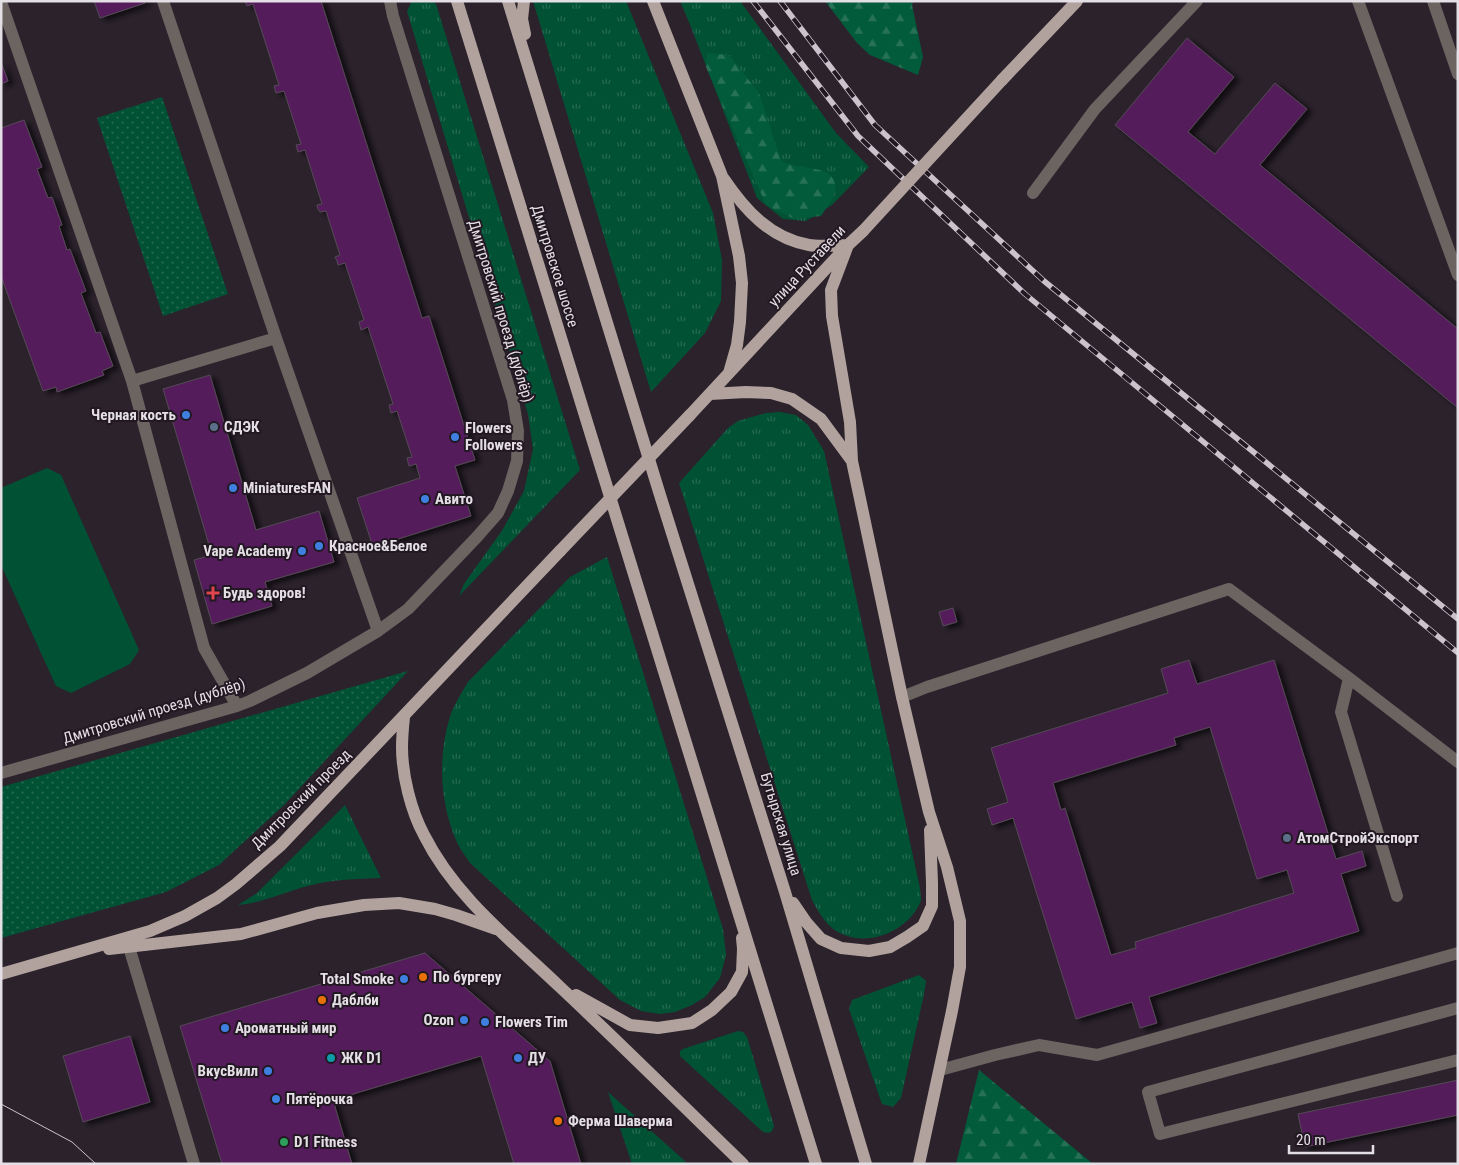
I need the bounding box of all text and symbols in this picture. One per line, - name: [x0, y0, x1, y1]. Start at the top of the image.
- street label: Дмитровское шоссе: [528, 203, 582, 329]
- street label: Дмитровский проезд (дублёр): [465, 218, 537, 404]
- street label: улица Руставели: [765, 222, 849, 310]
- place label: Черная кость: [91, 406, 177, 424]
- marker: Черная кость: [180, 409, 192, 421]
- place label: СДЭК: [224, 418, 260, 436]
- place label: Flowers Followers: [465, 419, 523, 454]
- marker: СДЭК: [208, 421, 220, 433]
- marker: Flowers Followers: [449, 431, 461, 443]
- place label: MiniaturesFAN: [243, 479, 331, 497]
- marker: MiniaturesFAN: [227, 482, 239, 494]
- place label: Авито: [435, 490, 473, 508]
- marker: Авито: [419, 493, 431, 505]
- place label: Красное&Белое: [329, 537, 427, 555]
- marker: Красное&Белое: [313, 540, 325, 552]
- place label: Vape Academy: [203, 542, 292, 560]
- marker: Vape Academy: [296, 545, 308, 557]
- place label: Будь здоров!: [223, 584, 306, 602]
- marker: Будь здоров!: [207, 587, 219, 599]
- street label: Дмитровский проезд (дублёр): [61, 675, 247, 747]
- street label: Дмитровский проезд: [248, 746, 354, 852]
- street label: Бутырская улица: [757, 770, 805, 878]
- place label: АтомСтройЭкспорт: [1297, 829, 1419, 847]
- marker: АтомСтройЭкспорт: [1281, 832, 1293, 844]
- place label: По бургеру: [433, 968, 502, 986]
- place label: Total Smoke: [320, 970, 394, 988]
- marker: По бургеру: [417, 971, 429, 983]
- marker: Total Smoke: [398, 973, 410, 985]
- place label: Даблби: [332, 991, 379, 1009]
- marker: Даблби: [316, 994, 328, 1006]
- place label: Ozon: [423, 1011, 454, 1029]
- place label: Flowers Tim: [495, 1013, 568, 1031]
- marker: Ozon: [458, 1014, 470, 1026]
- marker: Flowers Tim: [479, 1016, 491, 1028]
- place label: Ароматный мир: [235, 1019, 337, 1037]
- marker: Ароматный мир: [219, 1022, 231, 1034]
- place label: ЖК D1: [341, 1049, 382, 1067]
- place label: ДУ: [528, 1049, 546, 1067]
- marker: ЖК D1: [325, 1052, 337, 1064]
- marker: ДУ: [512, 1052, 524, 1064]
- place label: ВкусВилл: [198, 1062, 258, 1080]
- marker: ВкусВилл: [262, 1065, 274, 1077]
- place label: Пятёрочка: [286, 1090, 353, 1108]
- marker: Пятёрочка: [270, 1093, 282, 1105]
- place label: Ферма Шаверма: [568, 1112, 673, 1130]
- marker: Ферма Шаверма: [552, 1115, 564, 1127]
- scale bar: [1289, 1122, 1373, 1154]
- text: 20 m: [1296, 1131, 1326, 1149]
- place label: D1 Fitness: [294, 1133, 357, 1151]
- marker: D1 Fitness: [278, 1136, 290, 1148]

